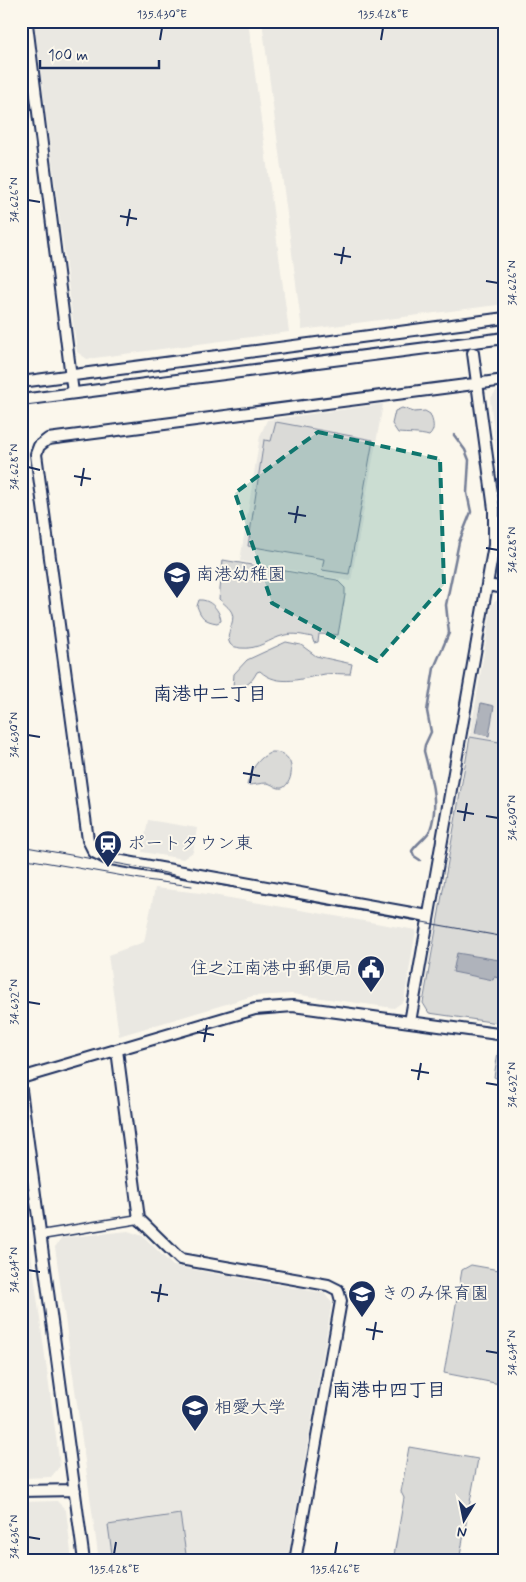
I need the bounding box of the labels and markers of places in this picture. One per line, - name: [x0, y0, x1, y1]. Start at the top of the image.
- school or university icon: 南港幼稚園: [162, 560, 192, 599]
- place label: 南港幼稚園: [196, 563, 286, 587]
- station icon: ポートタウン東: [93, 829, 123, 868]
- place label: ポートタウン東: [127, 832, 253, 856]
- public building icon: 住之江南港中郵便局: [356, 954, 386, 993]
- place label: 住之江南港中郵便局: [190, 957, 352, 981]
- school or university icon: きのみ保育園: [347, 1279, 377, 1318]
- place label: きのみ保育園: [381, 1282, 489, 1306]
- school or university icon: 相愛大学: [180, 1393, 210, 1432]
- place label: 相愛大学: [214, 1396, 286, 1420]

